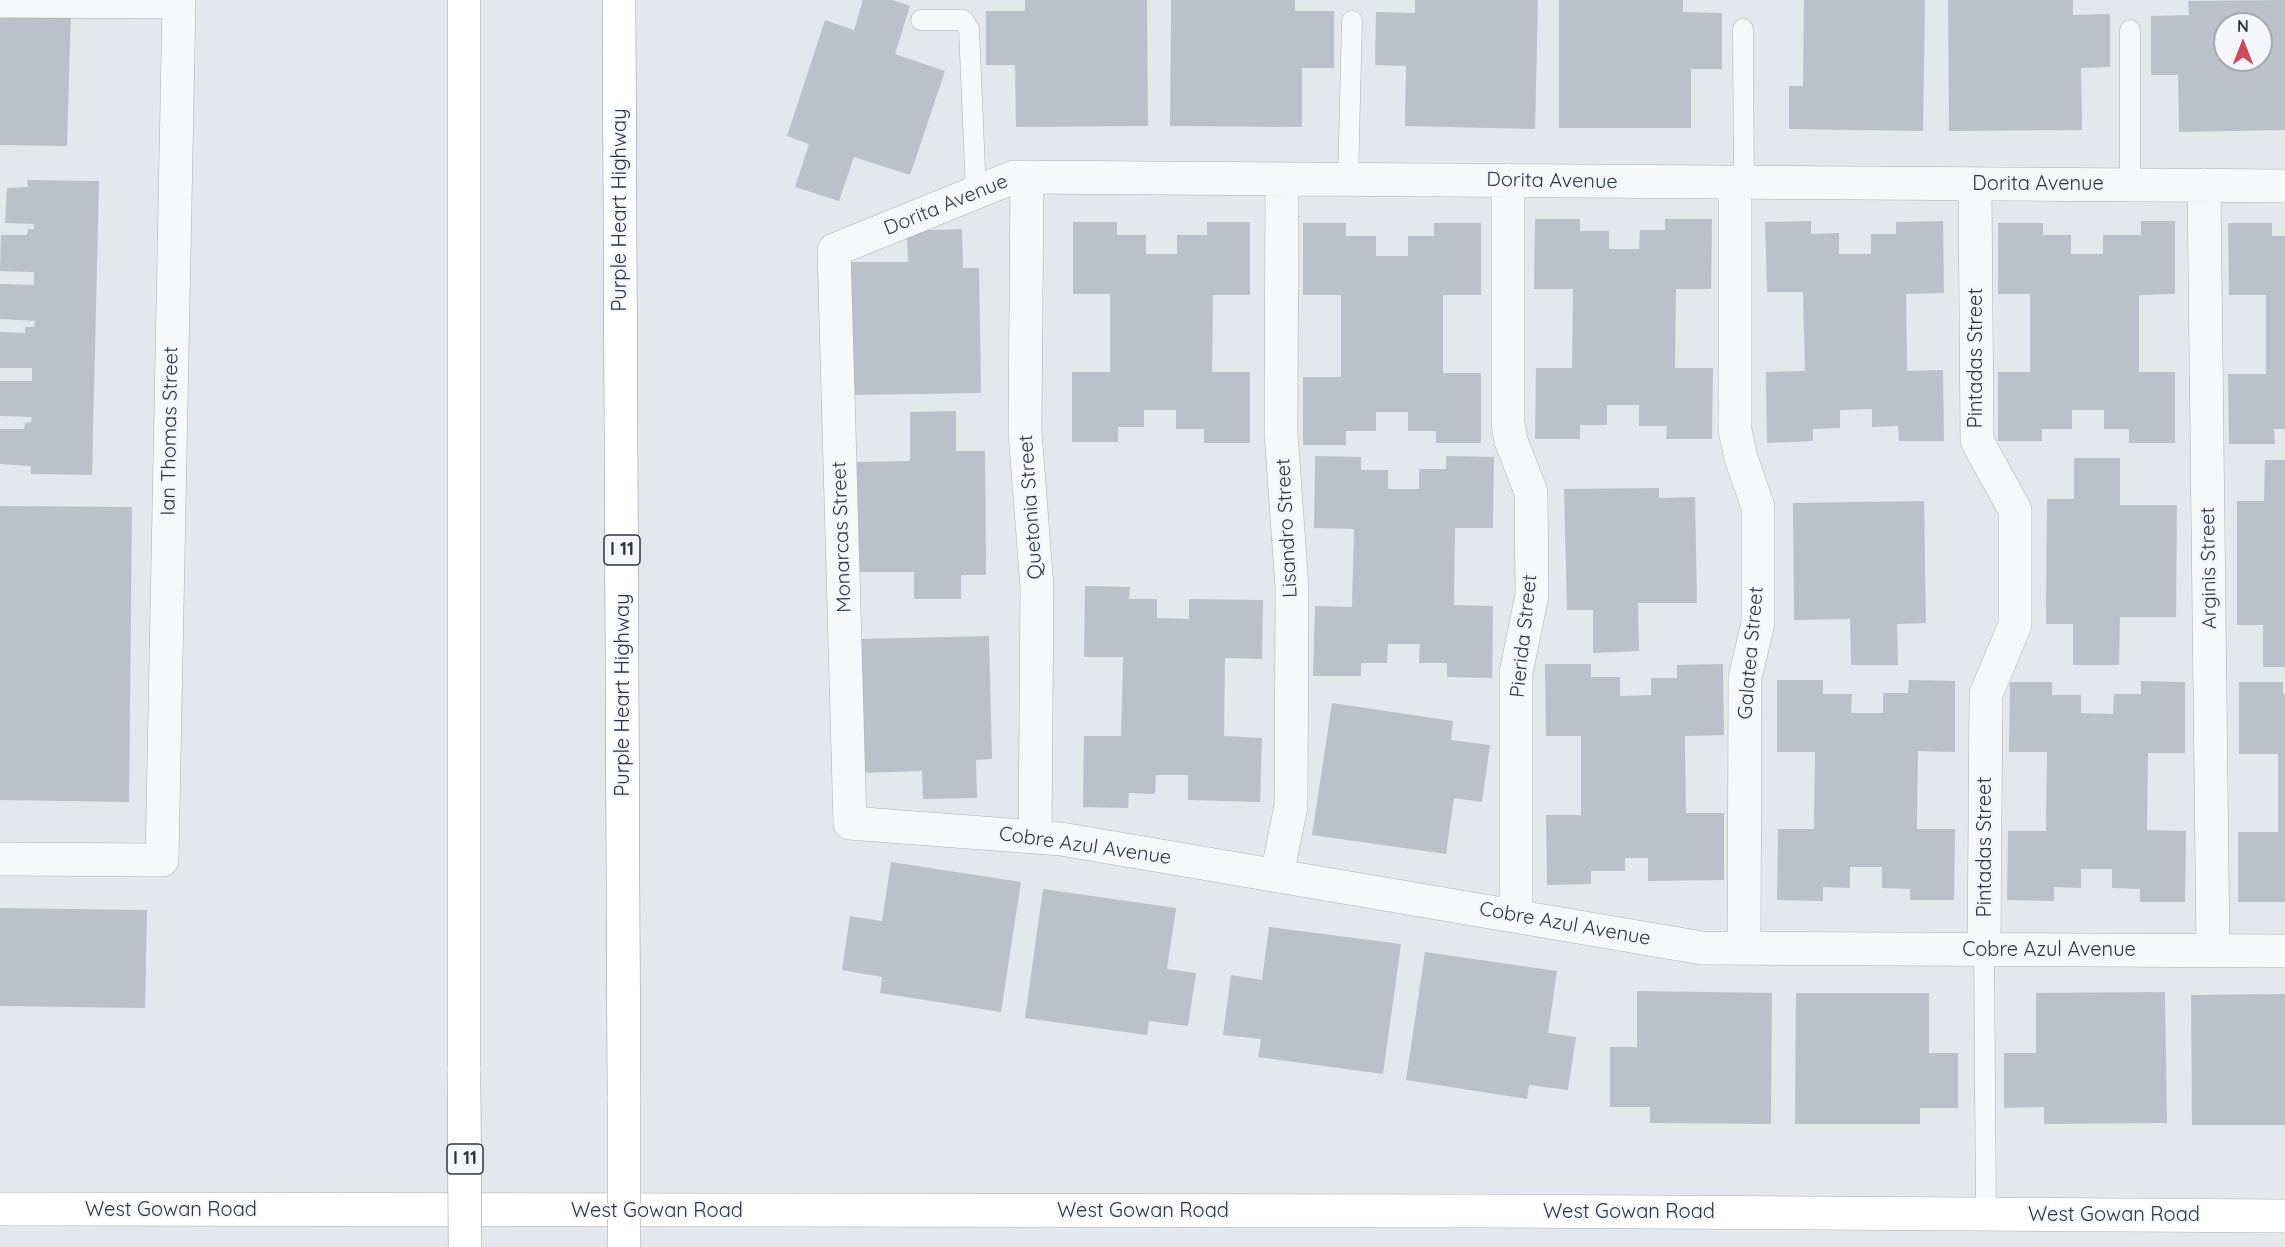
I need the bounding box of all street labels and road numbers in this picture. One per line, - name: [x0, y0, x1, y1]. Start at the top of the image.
- street label: Purple Heart Highway: [608, 108, 632, 312]
- street label: Dorita Avenue: [1486, 168, 1618, 194]
- street label: Dorita Avenue: [881, 169, 1011, 241]
- street label: Dorita Avenue: [1972, 172, 2104, 196]
- street label: Pintadas Street: [1964, 288, 1988, 428]
- street label: Ian Thomas Street: [157, 346, 183, 516]
- street label: Quetonia Street: [1014, 434, 1048, 580]
- street label: Lisandro Street: [1271, 458, 1303, 598]
- street label: Monarcas Street: [827, 461, 857, 613]
- street label: Arginis Street: [2196, 507, 2222, 629]
- road number: I 11: [604, 535, 640, 565]
- street label: Pierida Street: [1506, 573, 1542, 699]
- street label: Galatea Street: [1733, 586, 1769, 720]
- street label: Purple Heart Highway: [611, 593, 635, 797]
- street label: Pintadas Street: [1973, 777, 1997, 917]
- street label: Cobre Azul Avenue: [997, 822, 1173, 870]
- street label: Cobre Azul Avenue: [1477, 897, 1653, 951]
- street label: Cobre Azul Avenue: [1962, 938, 2136, 962]
- road number: I 11: [447, 1144, 483, 1174]
- street label: West Gowan Road: [85, 1198, 257, 1222]
- street label: West Gowan Road: [571, 1199, 743, 1223]
- street label: West Gowan Road: [1057, 1199, 1229, 1223]
- street label: West Gowan Road: [1543, 1200, 1715, 1224]
- street label: West Gowan Road: [2028, 1203, 2200, 1227]

